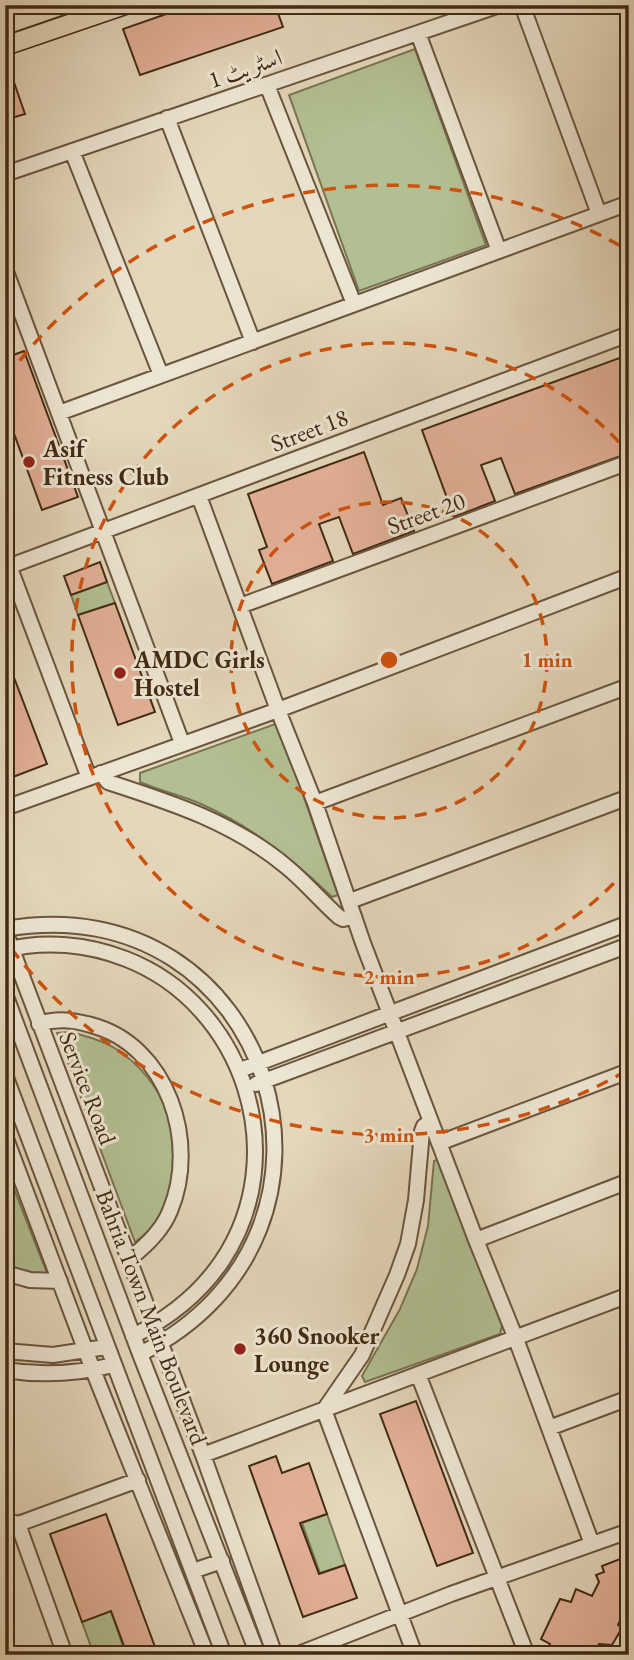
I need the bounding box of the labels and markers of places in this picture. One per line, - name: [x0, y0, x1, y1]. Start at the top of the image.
- place label: Asif Fitness Club: [42, 433, 169, 492]
- marker: Asif Fitness Club: [21, 454, 37, 470]
- place label: AMDC Girls Hostel: [133, 644, 265, 703]
- centre of rings: [377, 648, 401, 672]
- marker: AMDC Girls Hostel: [112, 665, 128, 681]
- place label: 360 Snooker Lounge: [254, 1320, 380, 1380]
- marker: 360 Snooker Lounge: [232, 1341, 248, 1357]

